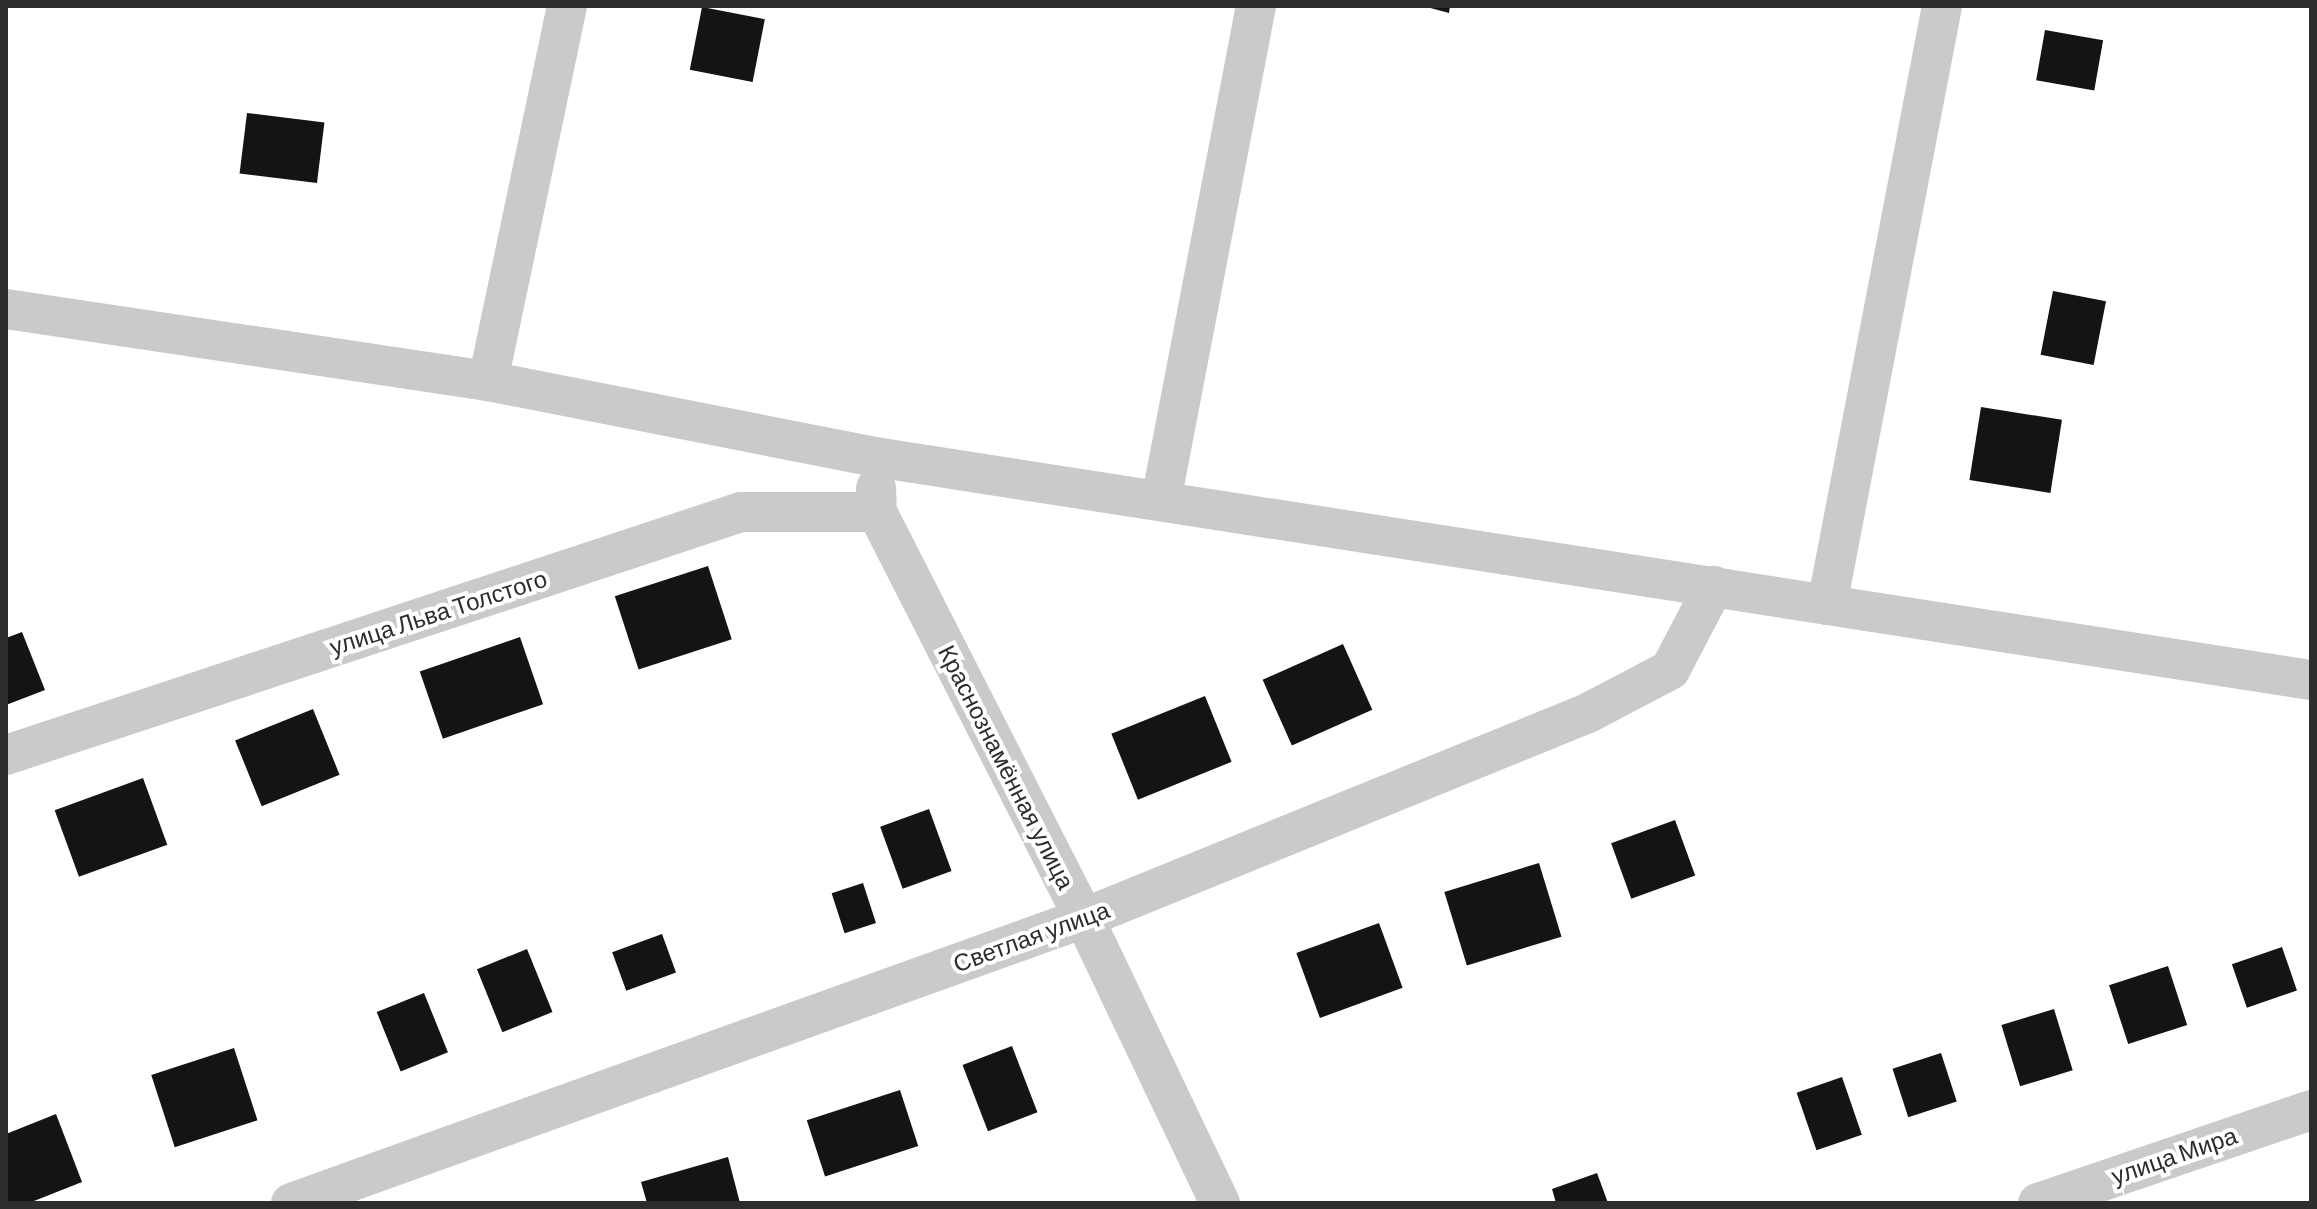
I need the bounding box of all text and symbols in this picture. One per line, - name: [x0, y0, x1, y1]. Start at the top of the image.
- street label: улица Льва Толстого: [326, 563, 550, 661]
- street label: Краснознамённая улица: [933, 640, 1081, 894]
- street label: Светлая улица: [949, 894, 1113, 978]
- street label: улица Мира: [2107, 1120, 2241, 1190]

